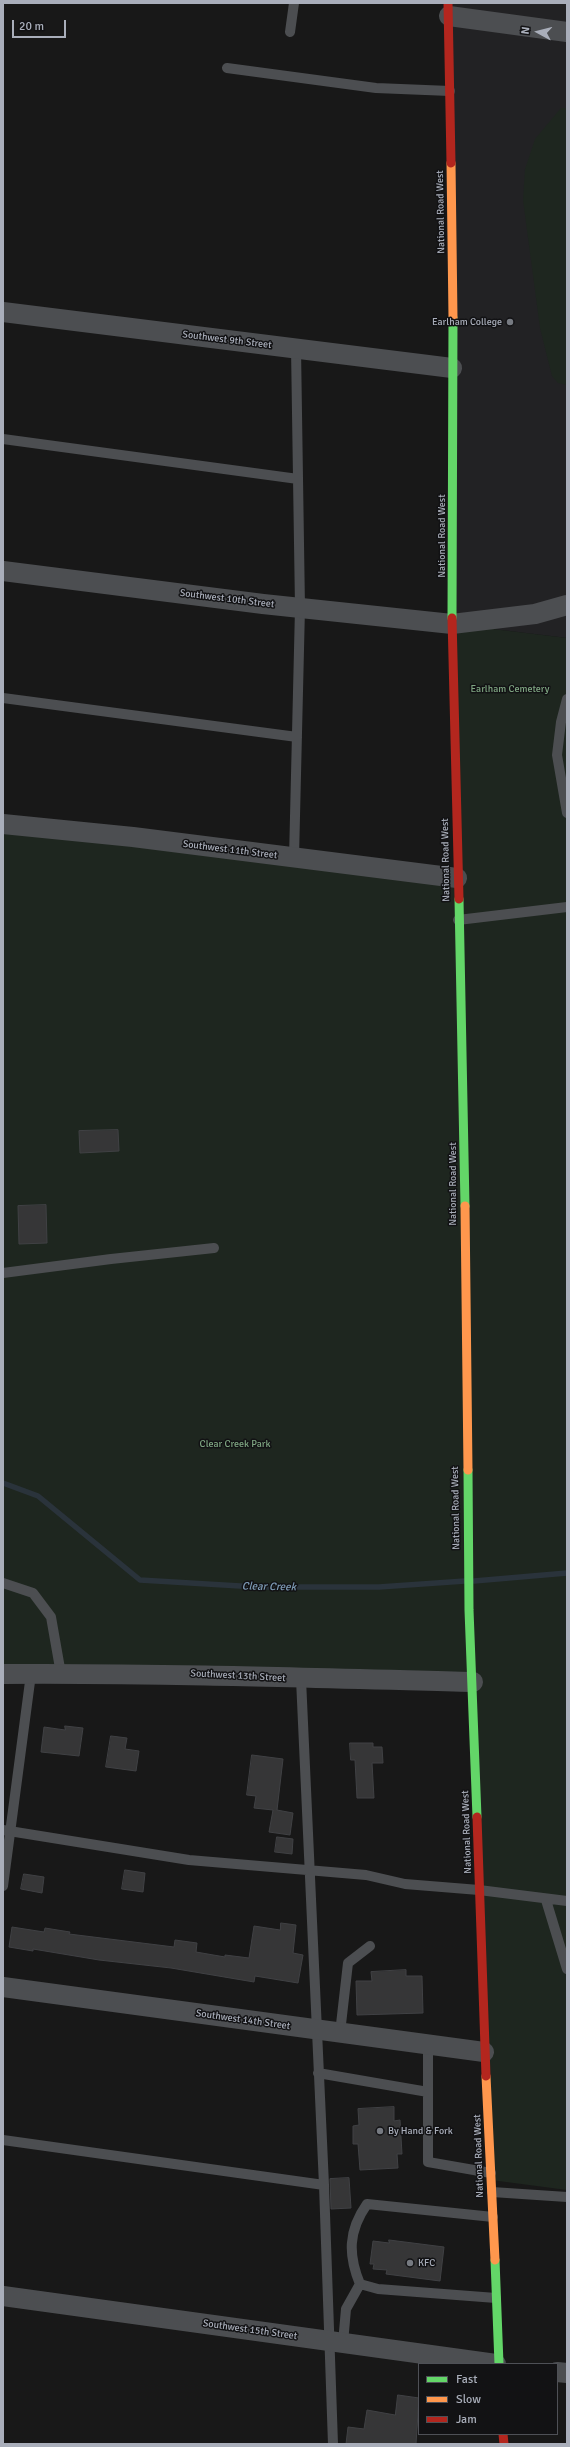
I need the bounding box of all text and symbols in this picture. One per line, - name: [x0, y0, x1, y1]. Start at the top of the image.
- scale bar: [14, 12, 68, 38]
- north arrow: [518, 12, 558, 52]
- text: 20 m: [19, 19, 44, 34]
- text: N: [519, 26, 533, 35]
- street label: National Road West: [434, 170, 448, 254]
- place label: Earlham College: [432, 316, 502, 328]
- marker: Earlham College: [505, 317, 515, 327]
- street label: Southwest 9th Street: [182, 329, 272, 351]
- street label: National Road West: [436, 494, 448, 578]
- street label: Southwest 10th Street: [179, 587, 275, 611]
- park label: Earlham Cemetery: [471, 683, 549, 695]
- street label: National Road West: [439, 818, 453, 902]
- street label: Southwest 11th Street: [182, 838, 278, 862]
- street label: National Road West: [447, 1142, 459, 1226]
- park label: Clear Creek Park: [200, 1438, 270, 1450]
- street label: National Road West: [449, 1466, 463, 1550]
- water label: Clear Creek: [242, 1580, 296, 1594]
- street label: Southwest 13th Street: [190, 1668, 286, 1684]
- street label: National Road West: [460, 1790, 474, 1874]
- street label: Southwest 14th Street: [195, 2007, 291, 2033]
- street label: National Road West: [472, 2114, 486, 2198]
- place label: By Hand & Fork: [388, 2125, 453, 2137]
- marker: By Hand & Fork: [375, 2126, 385, 2136]
- place label: KFC: [418, 2257, 435, 2269]
- marker: KFC: [405, 2258, 415, 2268]
- street label: Southwest 15th Street: [202, 2317, 298, 2343]
- legend: [418, 2363, 558, 2435]
- text: Fast: [456, 2372, 477, 2387]
- text: Slow: [456, 2392, 481, 2407]
- text: Jam: [456, 2412, 477, 2427]

